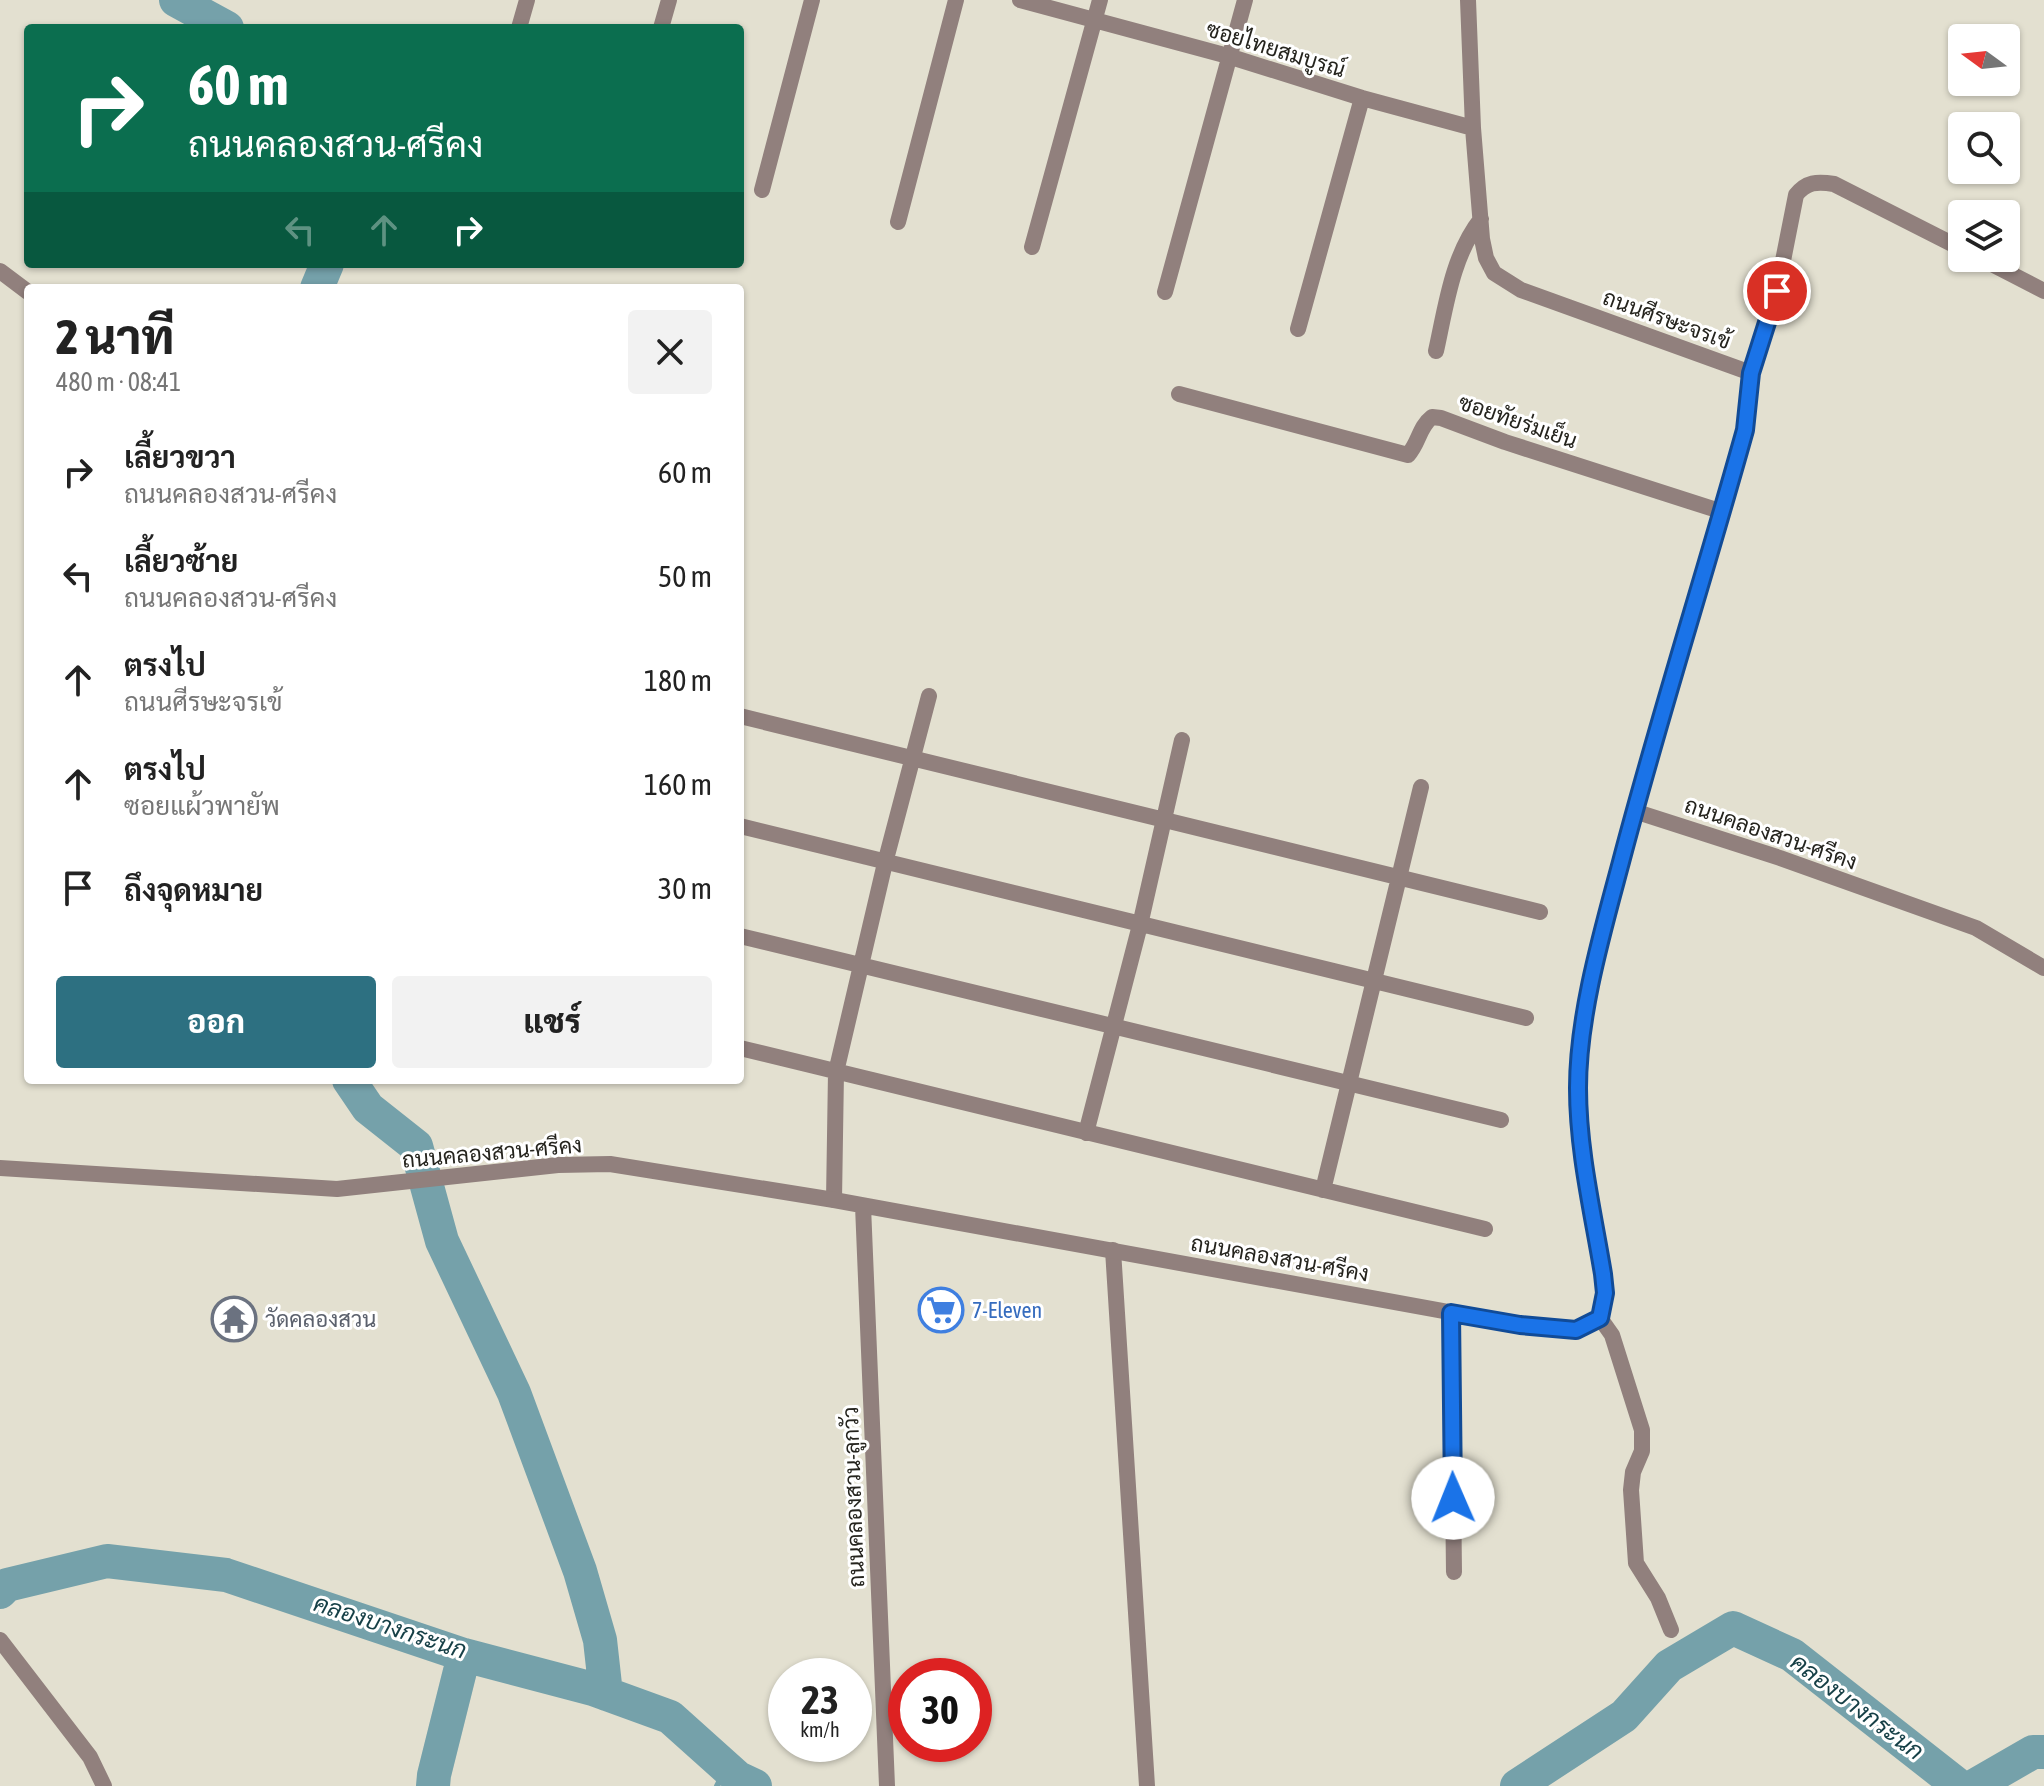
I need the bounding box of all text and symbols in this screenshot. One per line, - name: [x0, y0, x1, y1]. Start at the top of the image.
- street label: ซอยไทยสมบูรณ์: [1202, 15, 1349, 85]
- north arrow: [1948, 24, 2020, 96]
- map controls: [1948, 24, 2020, 272]
- text: 60 m: [188, 53, 289, 117]
- icon: right: [56, 56, 160, 160]
- button: search: [1948, 112, 2020, 184]
- text: ถนนคลองสวน-ศรีคง: [188, 123, 483, 165]
- button: layers: [1948, 200, 2020, 272]
- icon: left: [278, 208, 322, 252]
- icon: ahead: [362, 208, 406, 252]
- icon: right: [446, 208, 490, 252]
- pin: [1743, 257, 1811, 325]
- icon: arrive: [1755, 269, 1799, 313]
- street label: ถนนศีรษะจรเข้: [1600, 283, 1736, 354]
- text: 2 นาที: [56, 309, 174, 364]
- button: close: [628, 310, 712, 394]
- text: 480 m · 08:41: [56, 367, 181, 397]
- street label: ซอยทัยร่มเย็น: [1455, 387, 1581, 453]
- text: เลี้ยวขวา: [124, 440, 236, 474]
- icon: right: [56, 450, 100, 494]
- text: 60 m: [658, 455, 712, 489]
- text: ถนนคลองสวน-ศรีคง: [124, 479, 337, 509]
- text: เลี้ยวซ้าย: [124, 544, 238, 578]
- icon: left: [56, 554, 100, 598]
- text: 50 m: [658, 559, 712, 593]
- text: ถนนคลองสวน-ศรีคง: [124, 583, 337, 613]
- text: ตรงไป: [124, 648, 206, 682]
- icon: ahead: [56, 658, 100, 702]
- text: 180 m: [644, 663, 712, 697]
- text: ถนนศีรษะจรเข้: [124, 687, 283, 717]
- text: ตรงไป: [124, 752, 206, 786]
- icon: ahead: [56, 762, 100, 806]
- text: 160 m: [644, 767, 712, 801]
- text: ซอยแผ้วพายัพ: [124, 791, 280, 821]
- street label: ถนนคลองสวน-ศรีคง: [1681, 791, 1861, 875]
- icon: arrive: [56, 866, 100, 910]
- text: 30 m: [658, 871, 712, 905]
- text: ถึงจุดหมาย: [124, 873, 263, 907]
- button: ออก: [56, 976, 376, 1068]
- button: แชร์: [392, 976, 712, 1068]
- street label: ถนนคลองสวน-ศรีคง: [401, 1131, 583, 1173]
- street label: ถนนคลองสวน-ศรีคง: [1189, 1230, 1371, 1286]
- supermarket icon: 7-Eleven: [917, 1286, 965, 1334]
- temple icon: วัดคลองสวน: [210, 1295, 258, 1343]
- place label: 7-Eleven: [972, 1297, 1042, 1323]
- place label: วัดคลองสวน: [265, 1306, 376, 1332]
- street label: ถนนคลองสวน-ลูกวัว: [837, 1406, 872, 1588]
- position arrow: [1411, 1456, 1495, 1540]
- water label: คลองบางกระนก: [310, 1589, 470, 1664]
- water label: คลองบางกระนก: [1786, 1648, 1929, 1765]
- speed limit sign: 30: [888, 1658, 992, 1762]
- text: 23: [801, 1677, 839, 1722]
- text: km/h: [800, 1718, 840, 1741]

